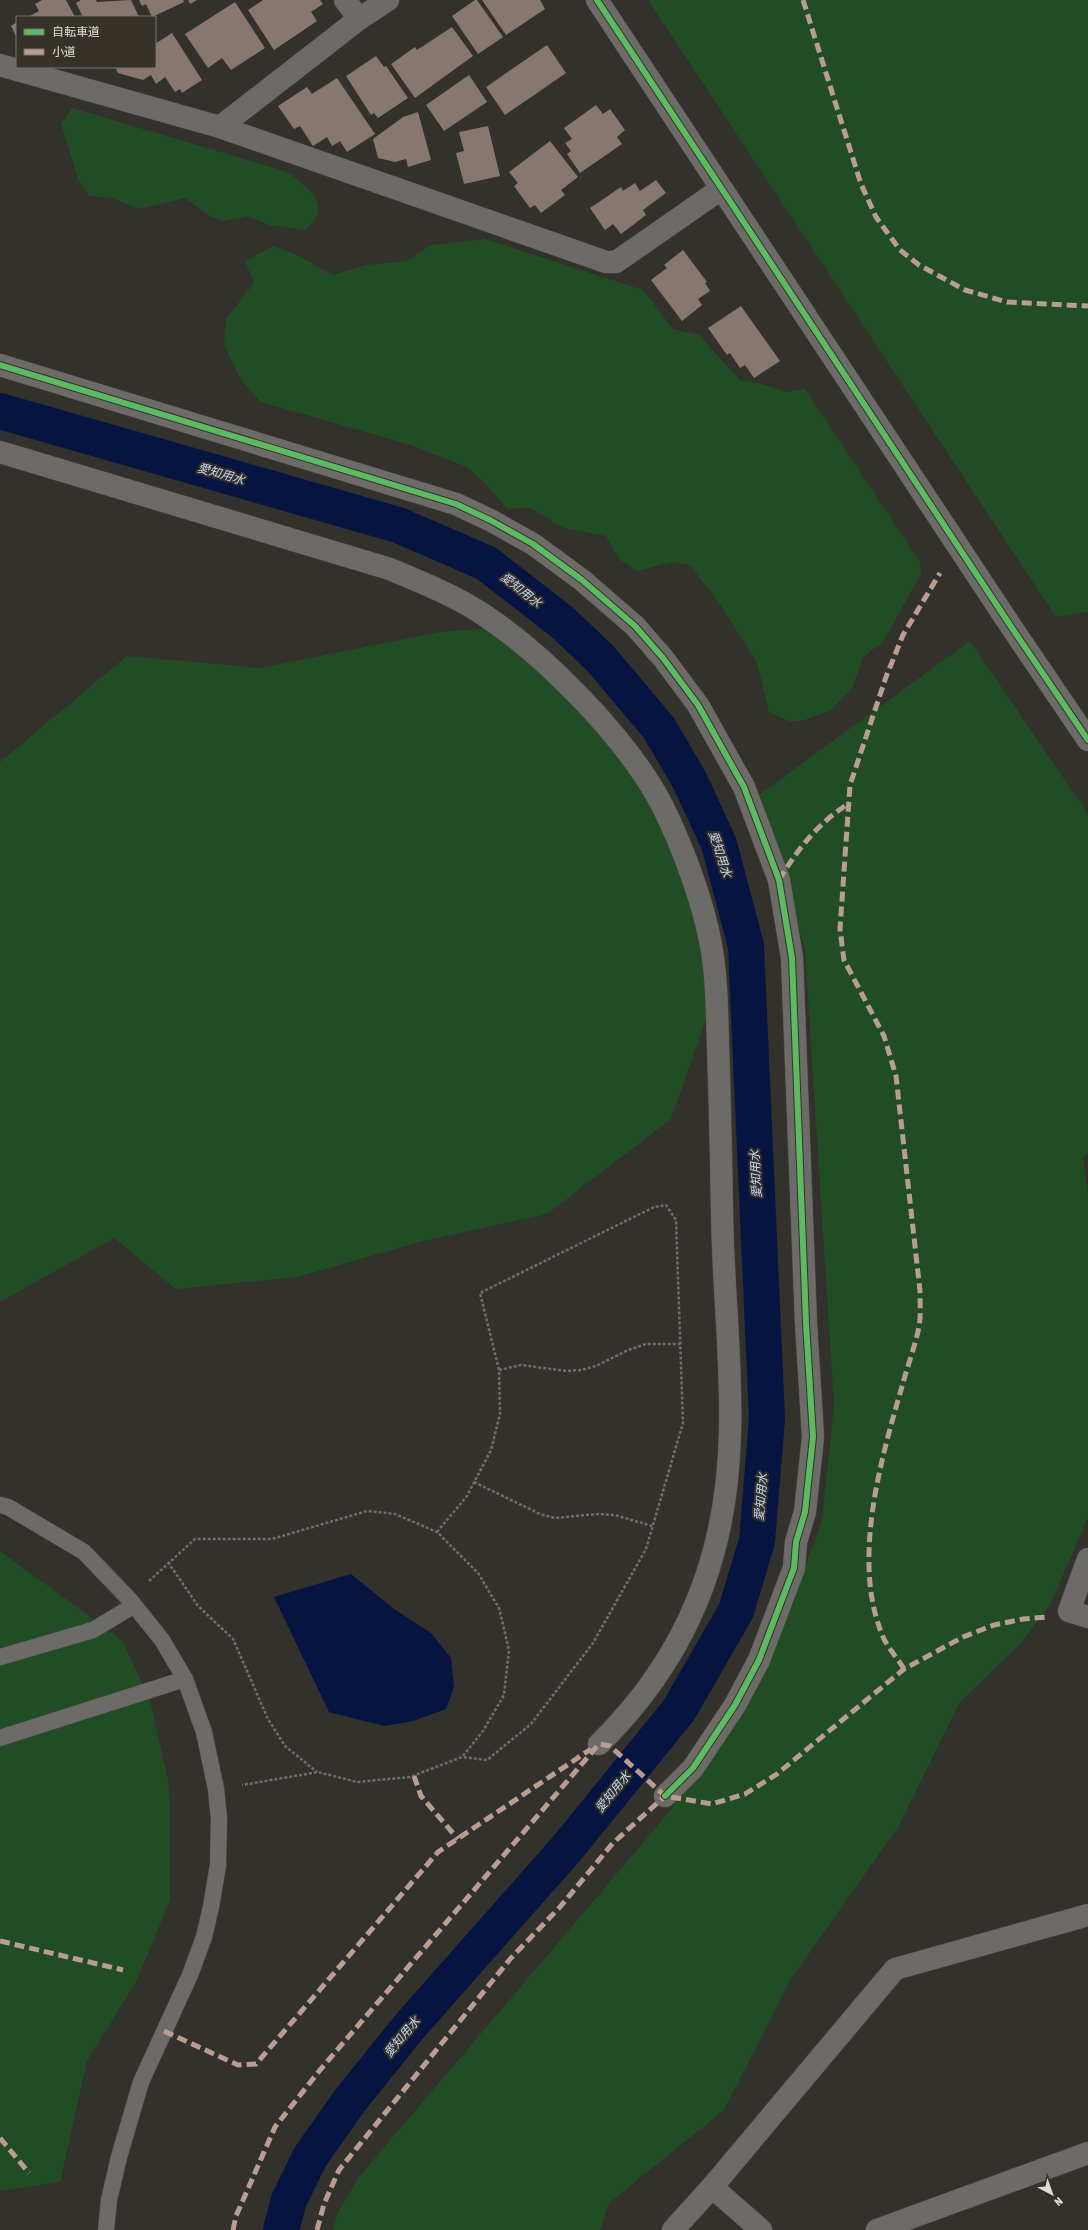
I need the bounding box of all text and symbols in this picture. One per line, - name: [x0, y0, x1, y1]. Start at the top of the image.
- legend: [16, 16, 156, 68]
- text: 自転車道: [52, 25, 100, 39]
- text: 小道: [52, 45, 76, 59]
- water label: 愛知用水: [196, 461, 248, 488]
- water label: 愛知用水: [498, 570, 546, 612]
- water label: 愛知用水: [706, 829, 735, 881]
- water label: 愛知用水: [748, 1148, 764, 1198]
- water label: 愛知用水: [752, 1470, 770, 1522]
- water label: 愛知用水: [592, 1767, 635, 1815]
- water label: 愛知用水: [381, 2013, 424, 2060]
- north arrow: [1032, 2174, 1072, 2214]
- text: N: [1052, 2195, 1065, 2208]

